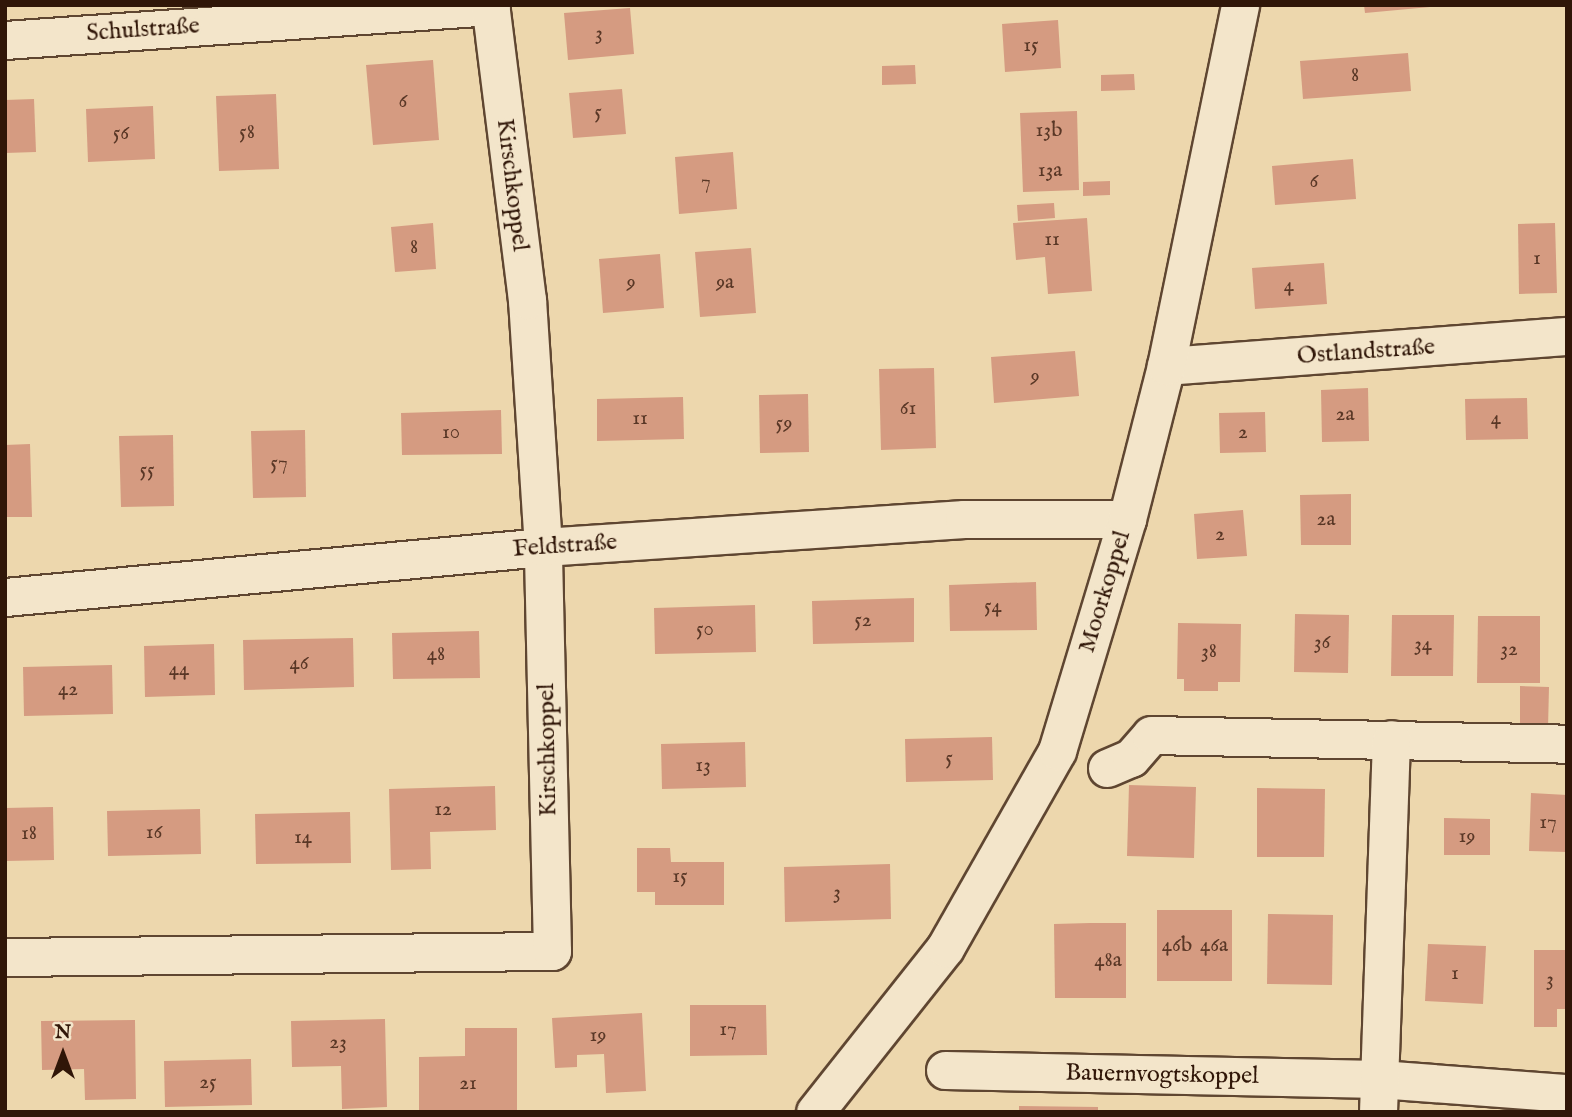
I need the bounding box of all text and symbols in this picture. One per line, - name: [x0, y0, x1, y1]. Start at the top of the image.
- street label: Schulstraße: [85, 12, 201, 48]
- house number: 3: [595, 21, 603, 47]
- house number: 15: [1023, 33, 1039, 59]
- house number: 8: [1351, 63, 1359, 89]
- house number: 6: [399, 89, 407, 115]
- house number: 5: [594, 100, 602, 126]
- street label: Kirschkoppel: [490, 117, 534, 253]
- house number: 13b: [1036, 118, 1062, 144]
- house number: 58: [239, 120, 255, 146]
- house number: 56: [113, 121, 129, 147]
- house number: 13a: [1038, 158, 1062, 184]
- house number: 6: [1310, 169, 1318, 195]
- house number: 7: [701, 170, 711, 196]
- house number: 11: [1044, 227, 1060, 253]
- house number: 8: [410, 235, 418, 261]
- house number: 1: [1533, 246, 1541, 272]
- house number: 9: [626, 270, 636, 296]
- house number: 9a: [716, 270, 734, 296]
- house number: 4: [1284, 273, 1294, 299]
- street label: Ostlandstraße: [1296, 333, 1436, 371]
- house number: 9: [1030, 364, 1040, 390]
- house number: 61: [900, 396, 916, 422]
- house number: 2a: [1336, 402, 1354, 428]
- house number: 11: [632, 406, 648, 432]
- house number: 4: [1491, 406, 1501, 432]
- house number: 59: [776, 411, 792, 437]
- house number: 10: [442, 420, 460, 446]
- house number: 2: [1238, 420, 1248, 446]
- house number: 57: [270, 451, 288, 477]
- house number: 55: [139, 458, 155, 484]
- house number: 2a: [1317, 507, 1335, 533]
- house number: 2: [1215, 522, 1225, 548]
- street label: Feldstraße: [512, 528, 618, 564]
- street label: Moorkoppel: [1073, 528, 1137, 656]
- house number: 54: [984, 594, 1002, 620]
- house number: 52: [854, 608, 872, 634]
- house number: 50: [696, 617, 714, 643]
- house number: 36: [1314, 630, 1330, 656]
- house number: 34: [1414, 632, 1432, 658]
- house number: 32: [1500, 637, 1518, 663]
- house number: 38: [1201, 639, 1217, 665]
- house number: 48: [427, 642, 445, 668]
- house number: 46: [289, 651, 309, 677]
- house number: 44: [169, 657, 189, 683]
- house number: 42: [58, 677, 78, 703]
- street label: Kirschkoppel: [532, 683, 564, 817]
- house number: 5: [945, 746, 953, 772]
- house number: 13: [695, 753, 711, 779]
- house number: 12: [434, 797, 452, 823]
- house number: 17: [1539, 810, 1557, 836]
- house number: 16: [146, 820, 162, 846]
- house number: 18: [21, 821, 37, 847]
- house number: 19: [1459, 824, 1475, 850]
- house number: 14: [294, 825, 312, 851]
- house number: 15: [672, 864, 688, 890]
- house number: 3: [833, 880, 841, 906]
- house number: 46b: [1162, 933, 1192, 959]
- house number: 46a: [1200, 933, 1228, 959]
- house number: 48a: [1094, 948, 1122, 974]
- house number: 1: [1451, 961, 1459, 987]
- house number: 3: [1546, 967, 1554, 993]
- house number: 17: [719, 1017, 737, 1043]
- north arrow: [28, 1019, 98, 1089]
- text: N: [55, 1021, 71, 1045]
- house number: 19: [590, 1023, 606, 1049]
- house number: 23: [329, 1030, 347, 1056]
- street label: Bauernvogtskoppel: [1065, 1059, 1259, 1091]
- house number: 25: [199, 1070, 217, 1096]
- house number: 21: [459, 1071, 477, 1097]

